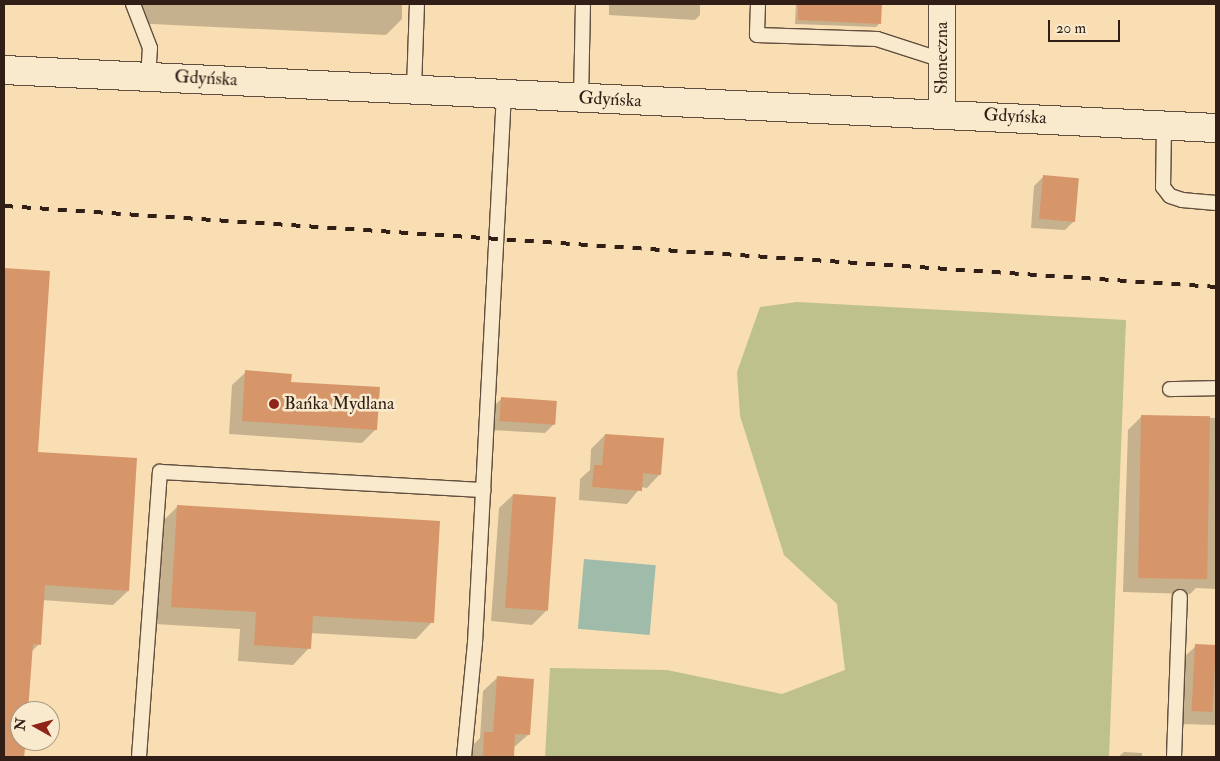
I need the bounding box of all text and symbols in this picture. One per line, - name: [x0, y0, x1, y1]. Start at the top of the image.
- scale bar: [1050, 10, 1122, 42]
- text: 20 m: [1056, 19, 1086, 38]
- street label: Słoneczna: [931, 22, 953, 94]
- street label: Gdyńska: [174, 67, 238, 91]
- street label: Gdyńska: [578, 88, 642, 112]
- street label: Gdyńska: [983, 105, 1047, 129]
- place label: Bańka Mydlana: [284, 393, 394, 415]
- marker: Bańka Mydlana: [268, 398, 280, 410]
- north arrow: [10, 701, 60, 751]
- text: N: [11, 717, 30, 732]

